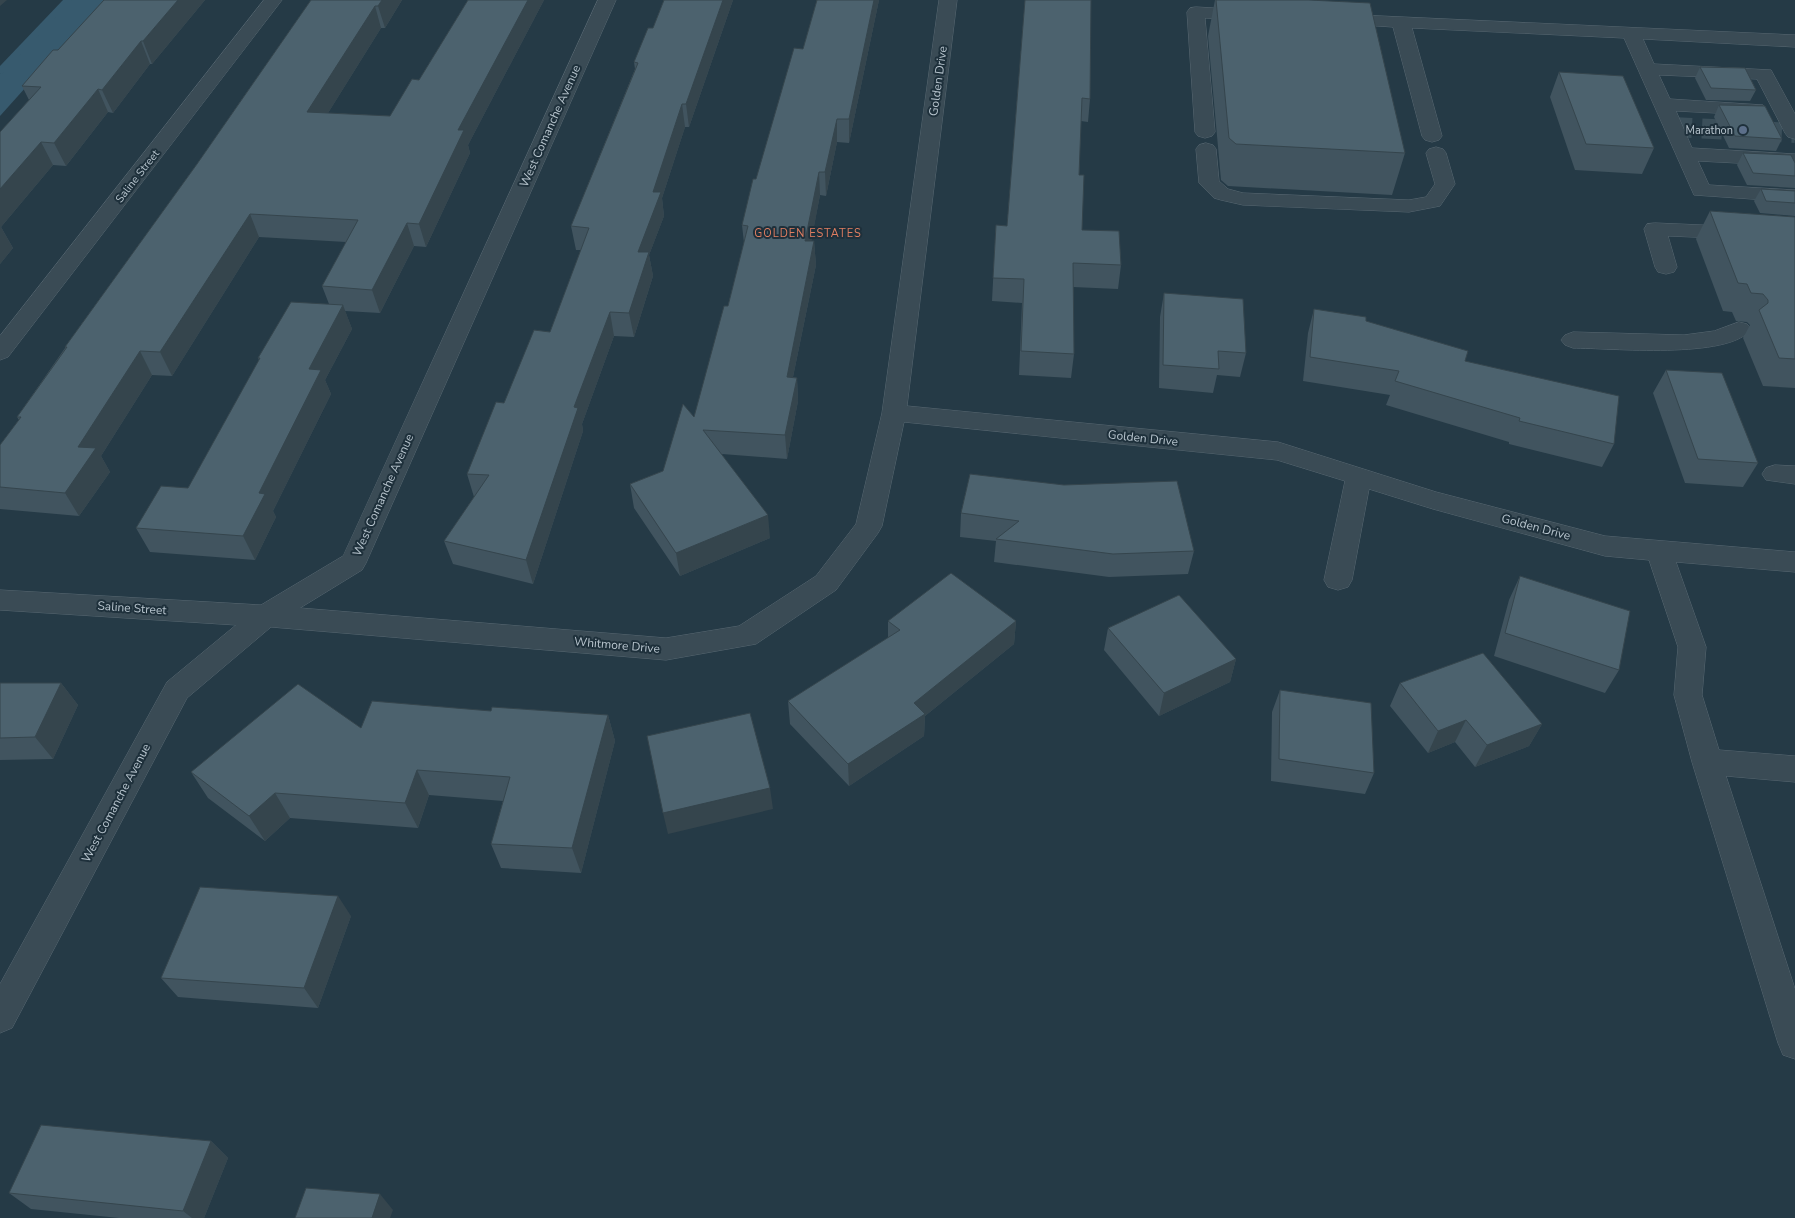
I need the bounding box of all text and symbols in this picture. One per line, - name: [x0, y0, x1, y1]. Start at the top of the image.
- street label: Golden Drive: [925, 45, 951, 117]
- street label: West Comanche Avenue: [516, 62, 584, 190]
- place label: Marathon: [1686, 123, 1733, 138]
- marker: Marathon: [1737, 124, 1749, 136]
- street label: Saline Street: [112, 147, 163, 206]
- district label: GOLDEN ESTATES: [754, 226, 862, 241]
- street label: Golden Drive: [1107, 426, 1179, 450]
- street label: West Comanche Avenue: [349, 431, 417, 559]
- street label: Golden Drive: [1500, 510, 1572, 544]
- street label: Saline Street: [97, 598, 168, 618]
- street label: Whitmore Drive: [573, 633, 661, 657]
- street label: West Comanche Avenue: [78, 741, 154, 865]

